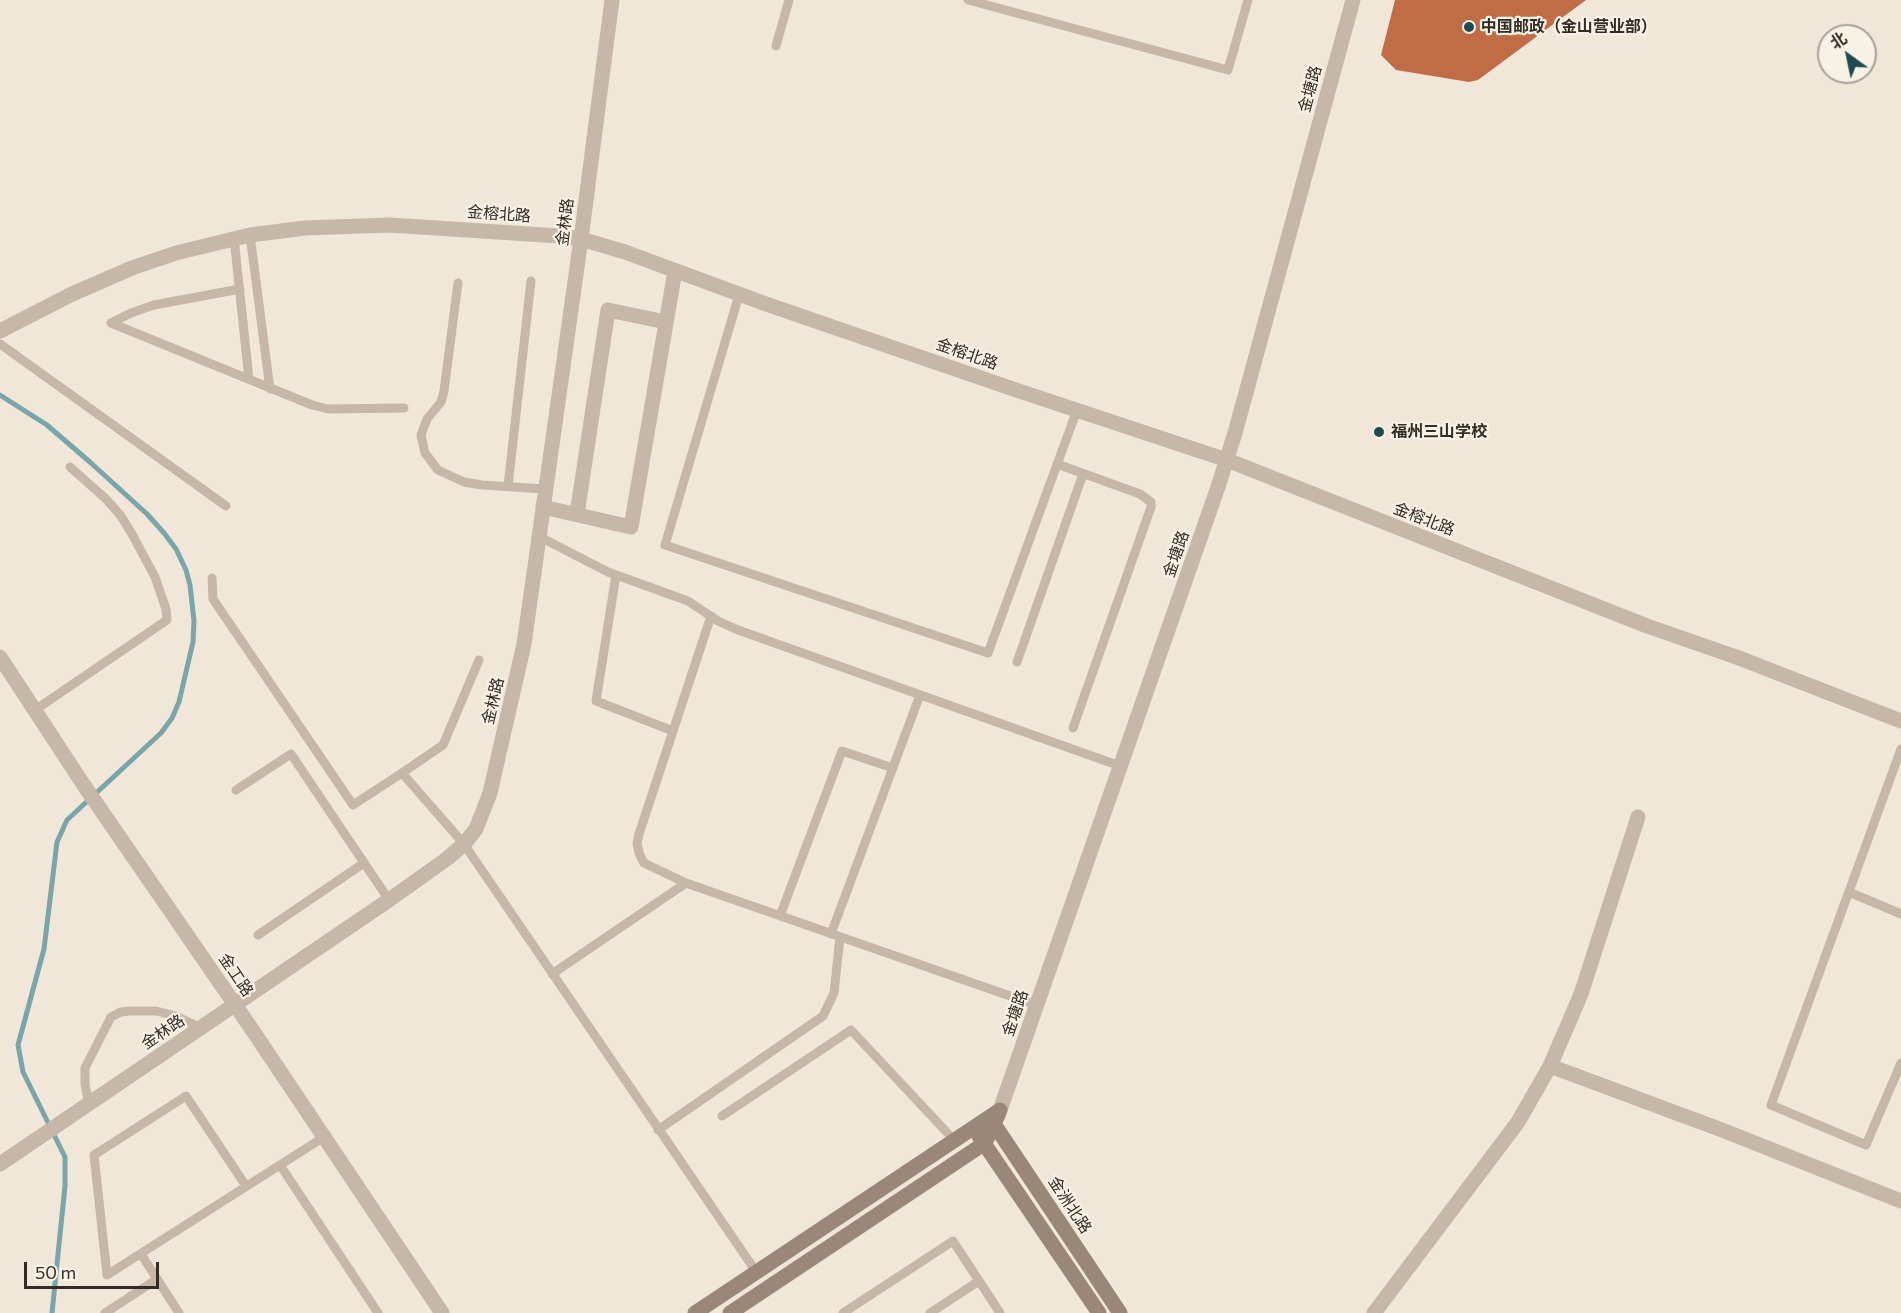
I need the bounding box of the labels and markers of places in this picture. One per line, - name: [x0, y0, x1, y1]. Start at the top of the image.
- place label: 中国邮政（金山营业部）: [1481, 17, 1657, 37]
- marker: 中国邮政（金山营业部）: [1462, 20, 1476, 34]
- place label: 福州三山学校: [1391, 422, 1487, 442]
- marker: 福州三山学校: [1372, 425, 1386, 439]

